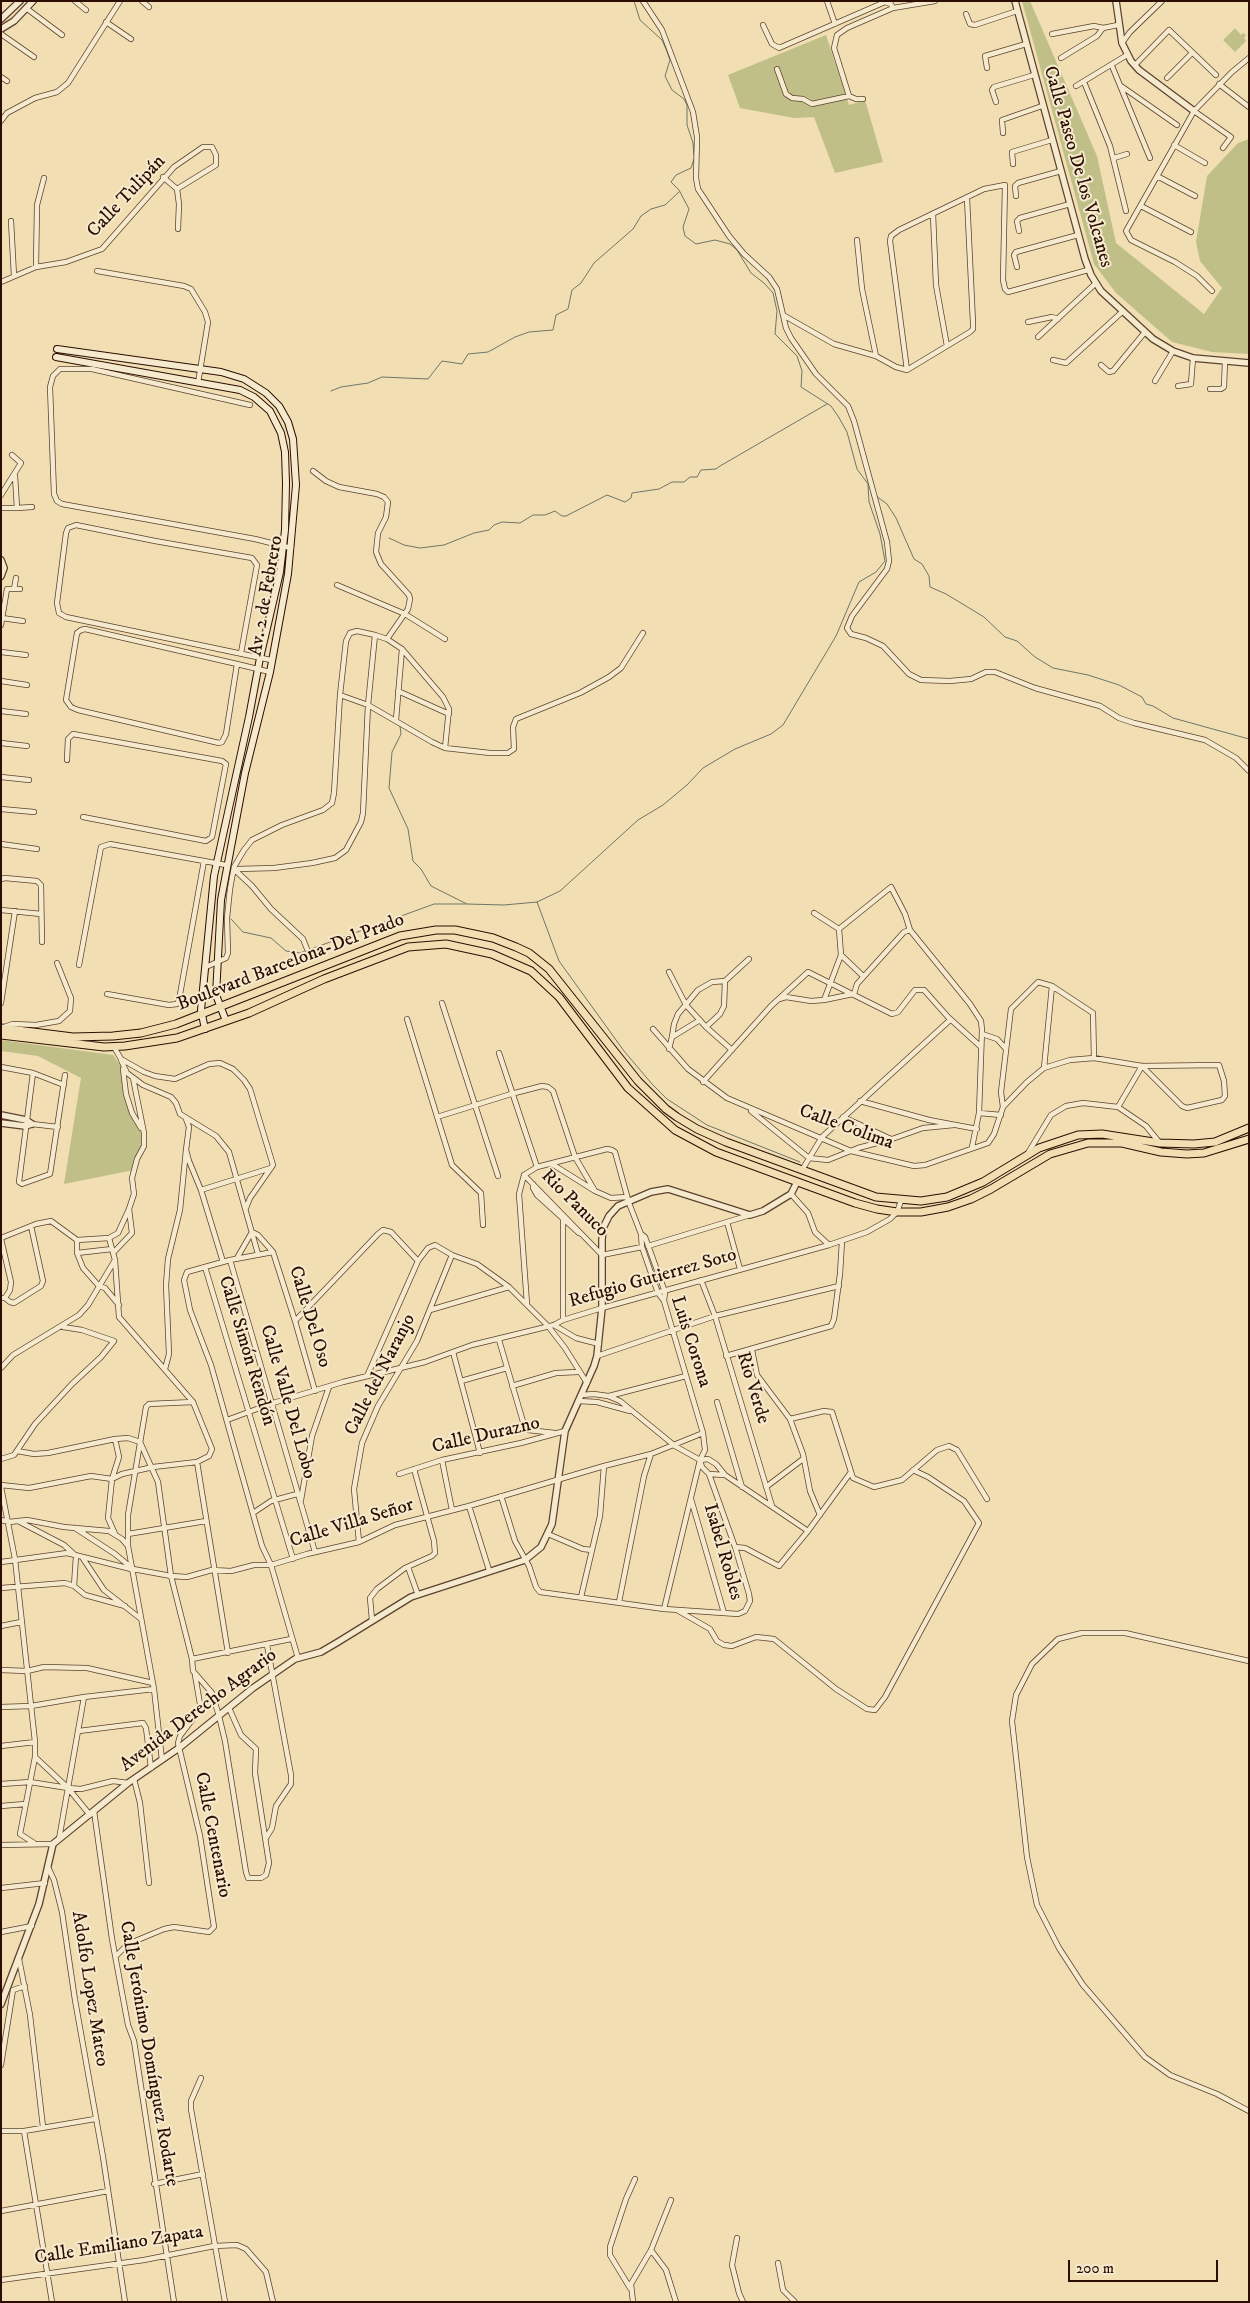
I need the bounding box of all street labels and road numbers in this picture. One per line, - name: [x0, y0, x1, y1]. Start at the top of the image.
- street label: Calle Paseo De los Volcanes: [1037, 64, 1117, 270]
- street label: Calle Tulipán: [83, 151, 171, 243]
- street label: Av. 2 de Febrero: [245, 534, 289, 658]
- street label: Boulevard Barcelona-Del Prado: [174, 909, 408, 1017]
- street label: Calle Colima: [796, 1100, 896, 1156]
- street label: Rio Panuco: [535, 1165, 613, 1243]
- street label: Refugio Gutierrez Soto: [567, 1244, 739, 1314]
- street label: Calle Del Oso: [283, 1264, 335, 1370]
- street label: Calle Simón Rendón: [212, 1273, 280, 1429]
- street label: Luis Corona: [665, 1294, 715, 1390]
- street label: Calle del Naranjo: [341, 1310, 421, 1440]
- street label: Calle Valle Del Lobo: [254, 1322, 320, 1482]
- street label: Rio Verde: [730, 1349, 774, 1427]
- street label: Calle Durazno: [430, 1413, 542, 1459]
- street label: Calle Villa Señor: [287, 1494, 417, 1554]
- street label: Isabel Robles: [697, 1501, 747, 1603]
- street label: Avenida Derecho Agrario: [116, 1645, 282, 1777]
- street label: Calle Centenario: [189, 1770, 235, 1900]
- street label: Adolfo Lopez Mateo: [65, 1910, 113, 2068]
- street label: Calle Jerónimo Domínguez Rodarte: [113, 1919, 183, 2189]
- street label: Calle Emiliano Zapata: [33, 2221, 205, 2271]

